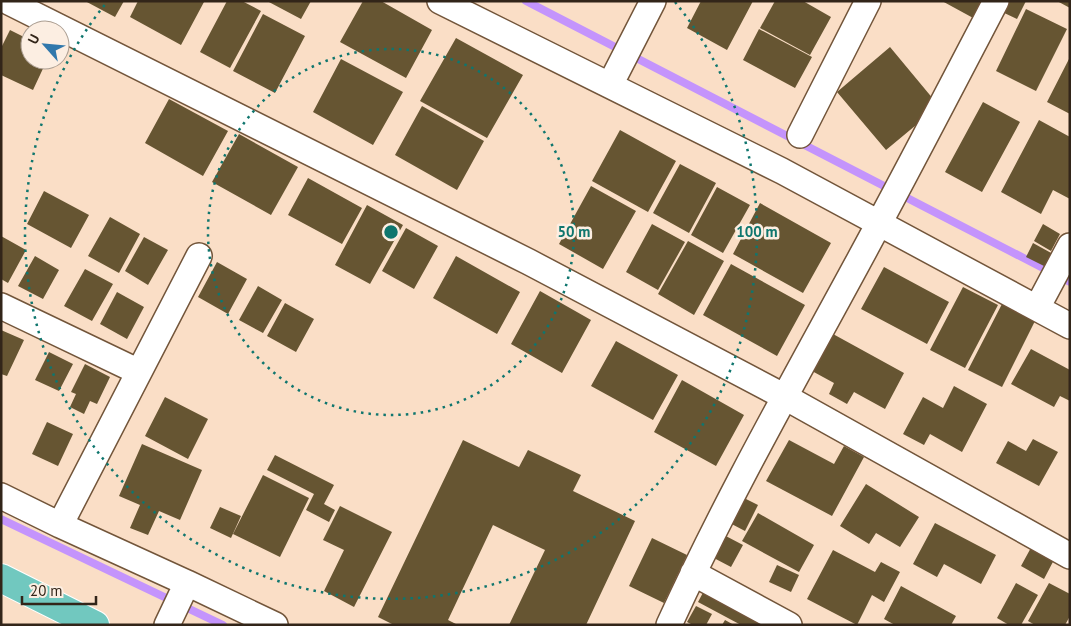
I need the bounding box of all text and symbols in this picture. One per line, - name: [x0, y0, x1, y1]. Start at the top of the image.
- north arrow: [20, 20, 70, 70]
- text: U: [23, 31, 43, 47]
- text: 50 m: [558, 222, 590, 241]
- text: 100 m: [736, 222, 778, 241]
- centre of rings: [382, 223, 400, 241]
- scale bar: [22, 574, 96, 606]
- text: 20 m: [30, 581, 63, 600]

